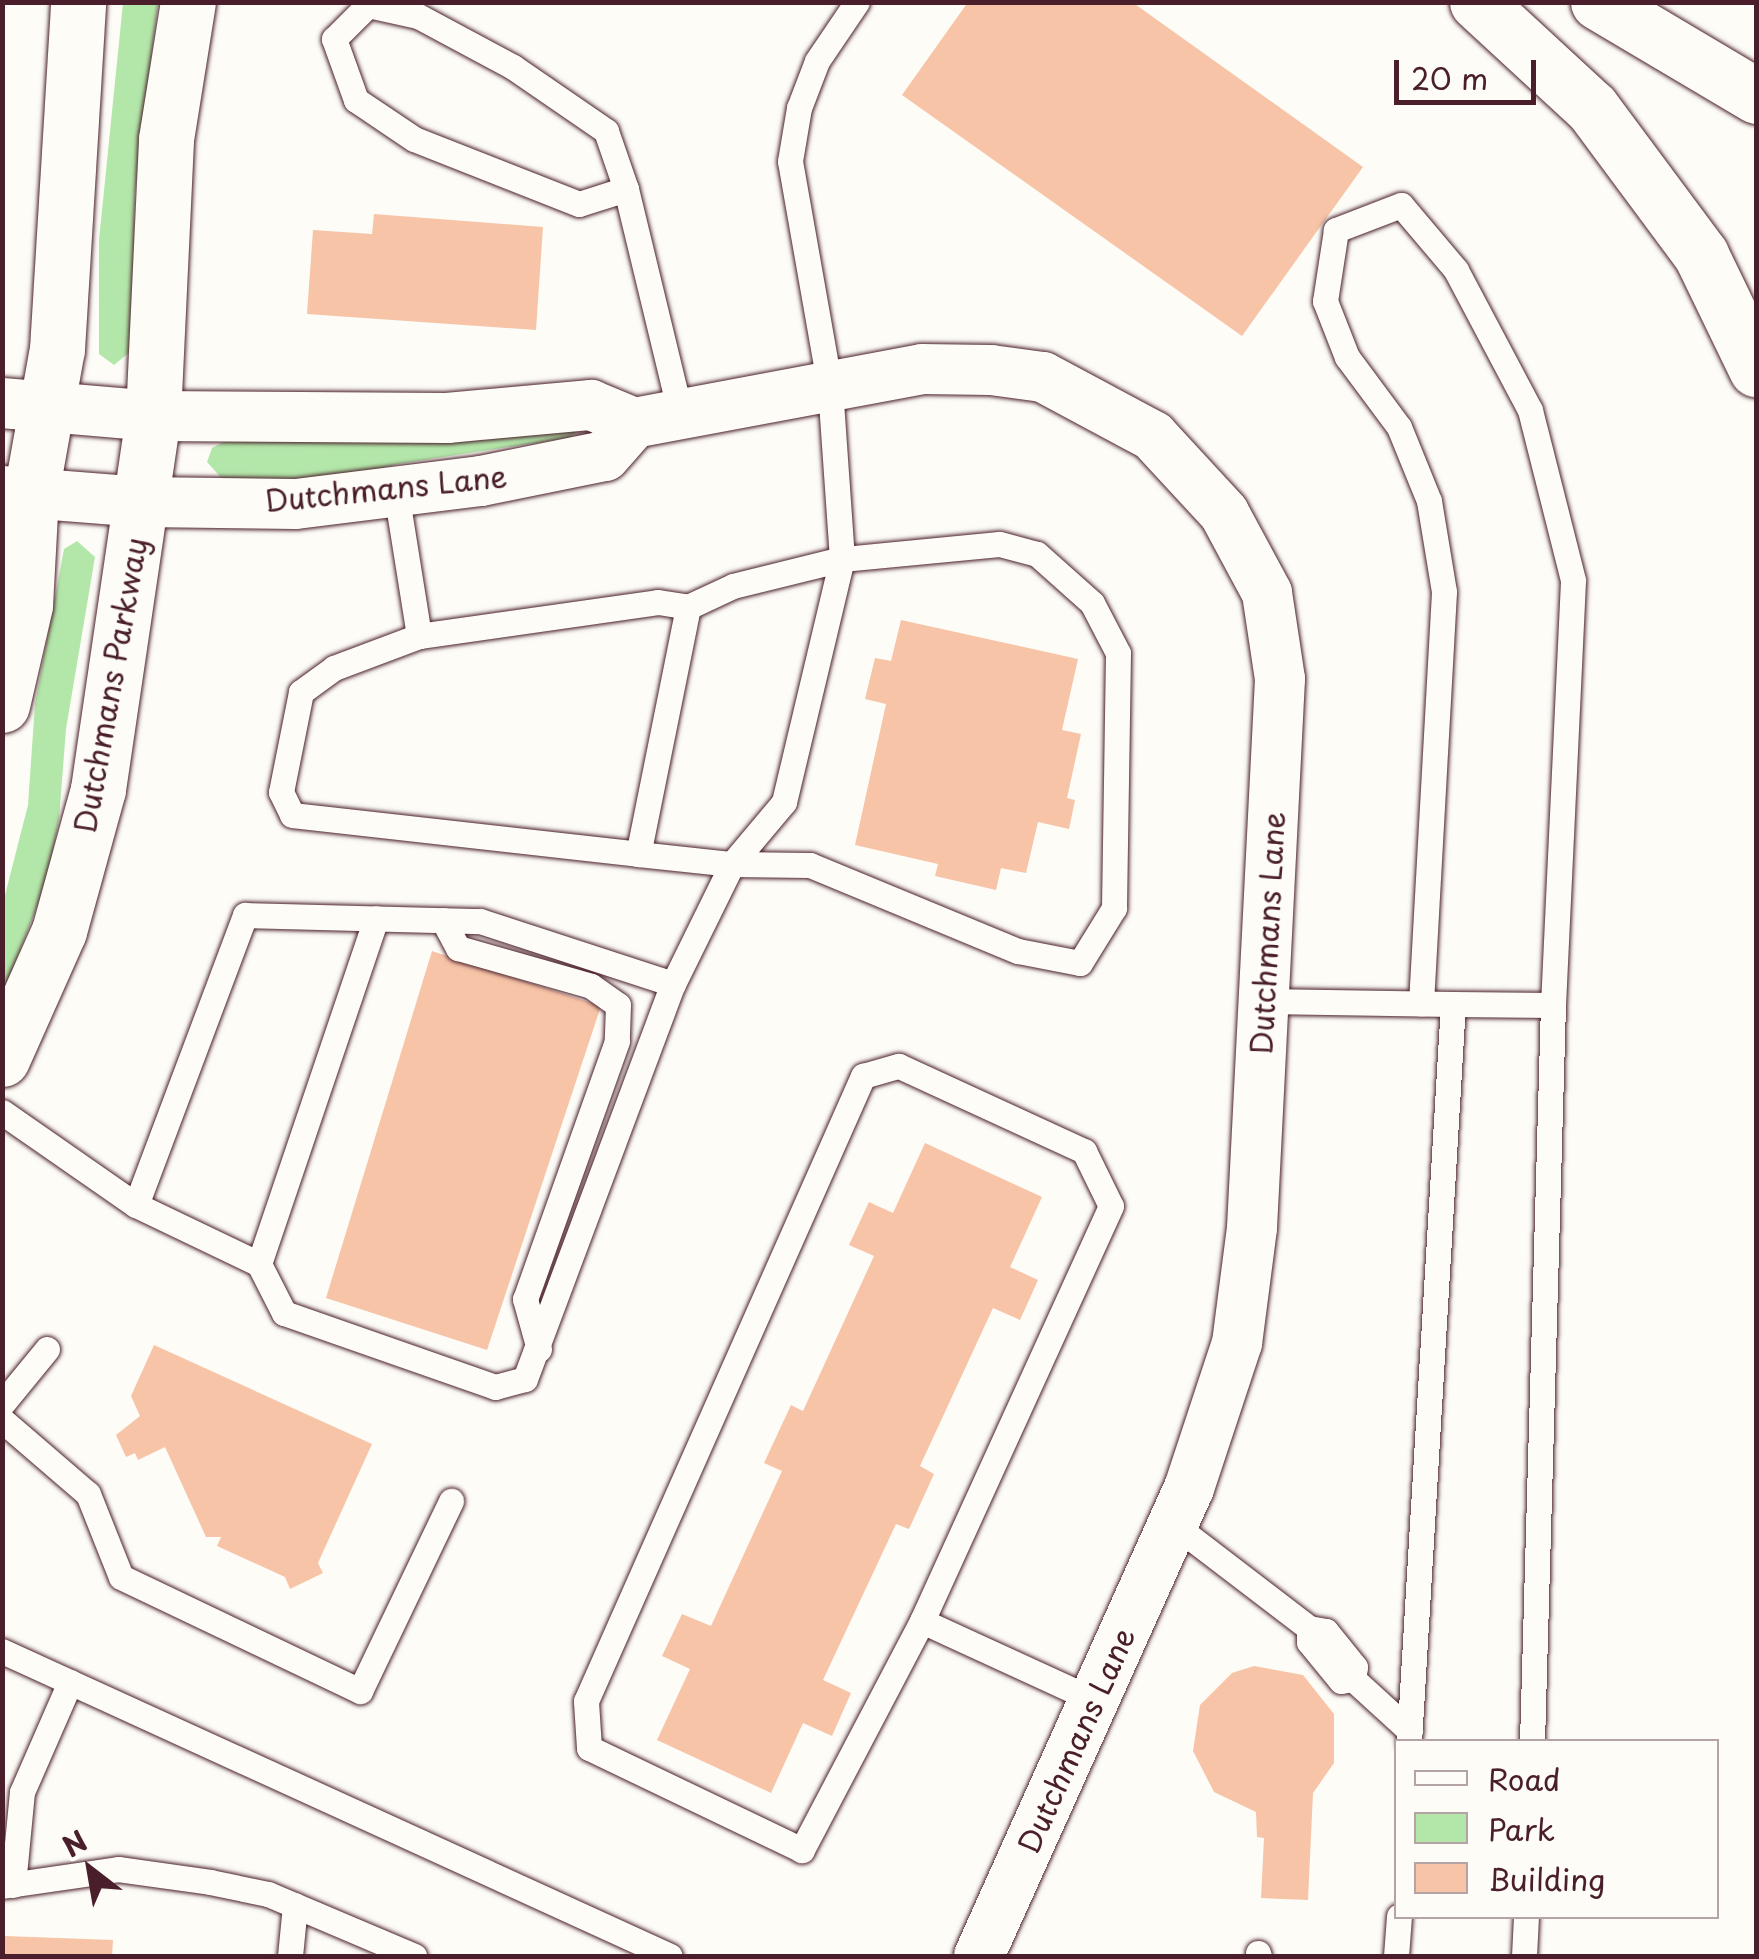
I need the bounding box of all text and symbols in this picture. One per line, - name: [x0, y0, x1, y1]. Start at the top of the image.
- scale bar: [1399, 40, 1542, 102]
- text: 20 m: [1411, 55, 1488, 100]
- street label: Dutchmans Lane: [264, 457, 508, 519]
- street label: Dutchmans Parkway: [66, 534, 154, 836]
- street label: Dutchmans Lane: [1243, 811, 1291, 1055]
- street label: Dutchmans Lane: [1010, 1622, 1142, 1858]
- legend: [1394, 1739, 1719, 1919]
- text: Road: [1488, 1756, 1561, 1801]
- text: Park: [1488, 1806, 1555, 1851]
- north arrow: [40, 1819, 140, 1919]
- text: N: [54, 1819, 95, 1867]
- text: Building: [1488, 1856, 1605, 1901]

